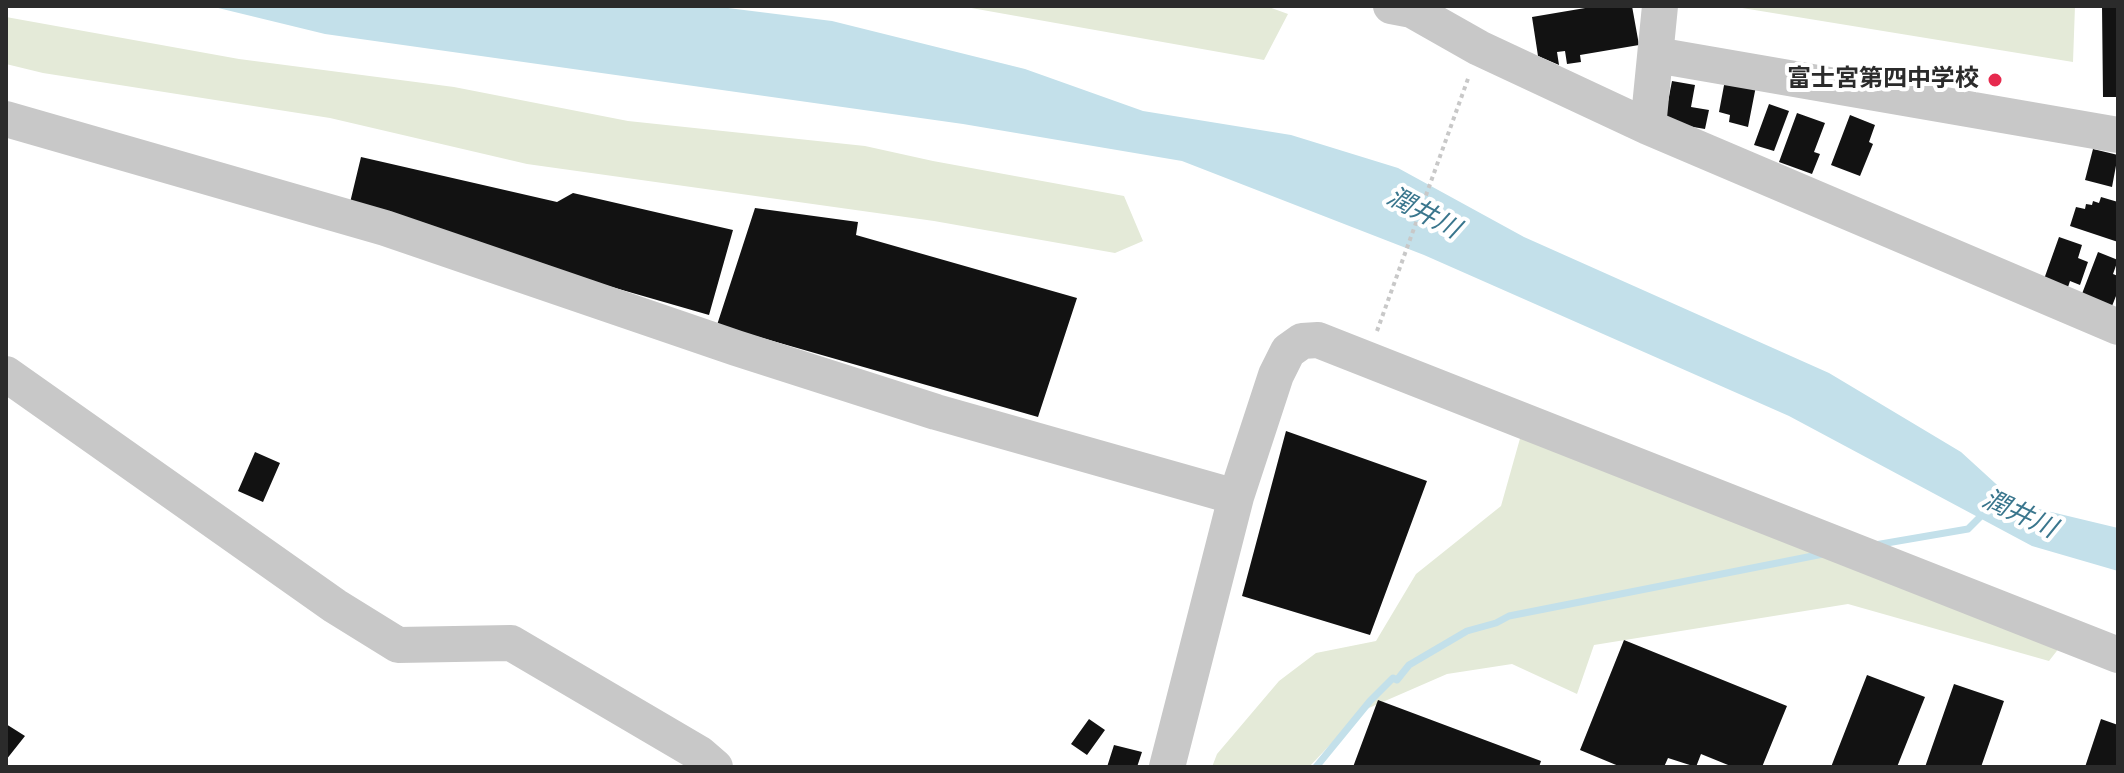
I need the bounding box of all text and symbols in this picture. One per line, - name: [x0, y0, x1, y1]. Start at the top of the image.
- place label: 富士宮第四中学校: [1787, 66, 1979, 94]
- marker: 富士宮第四中学校: [1986, 71, 2004, 89]
- water label: 潤井川: [1381, 182, 1465, 246]
- water label: 潤井川: [1977, 484, 2061, 546]

